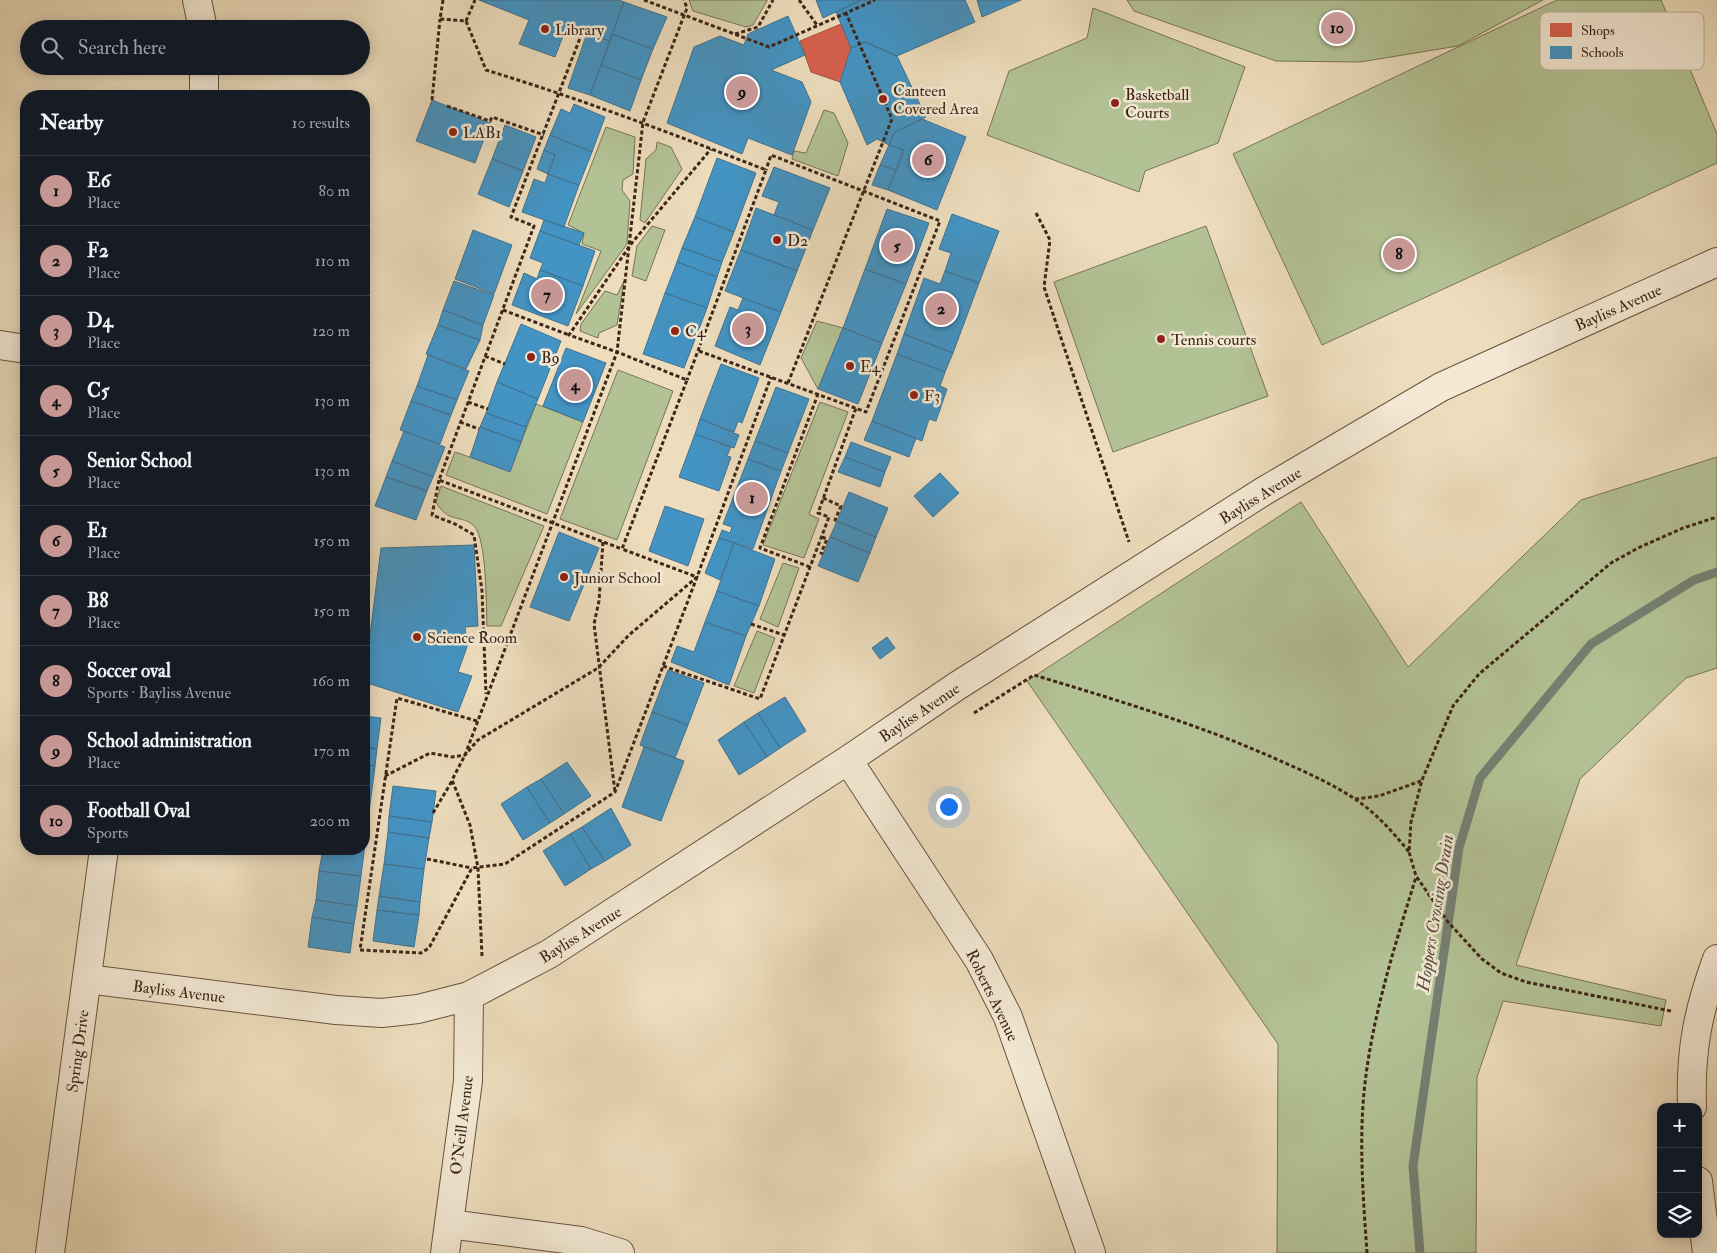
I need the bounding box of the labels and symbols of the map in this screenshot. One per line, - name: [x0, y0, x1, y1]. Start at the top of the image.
- pin: 10: [1321, 9, 1353, 47]
- legend: [1540, 12, 1704, 70]
- place label: Library: [555, 20, 605, 40]
- text: Shops: [1581, 22, 1615, 40]
- marker: Library: [539, 23, 551, 35]
- text: Schools: [1581, 44, 1624, 61]
- pin: 9: [726, 73, 758, 111]
- place label: Canteen Covered Area: [893, 81, 979, 119]
- place label: Basketball Courts: [1125, 85, 1189, 123]
- marker: Canteen Covered Area: [877, 93, 889, 105]
- marker: Basketball Courts: [1109, 97, 1121, 109]
- place label: LAB1: [463, 123, 501, 143]
- marker: LAB1: [447, 126, 459, 138]
- pin: 6: [912, 141, 944, 179]
- pin: 5: [881, 227, 913, 265]
- place label: D2: [787, 231, 808, 251]
- marker: D2: [771, 234, 783, 246]
- pin: 8: [1383, 235, 1415, 273]
- pin: 7: [531, 276, 563, 314]
- street label: Bayliss Avenue: [1572, 280, 1665, 336]
- pin: 2: [925, 290, 957, 328]
- pin: 3: [732, 310, 764, 348]
- place label: C4: [685, 322, 707, 342]
- marker: C4: [669, 325, 681, 337]
- place label: Tennis courts: [1171, 330, 1256, 350]
- marker: Tennis courts: [1155, 333, 1167, 345]
- place label: B9: [541, 348, 560, 368]
- marker: B9: [525, 351, 537, 363]
- place label: E4: [860, 357, 882, 377]
- marker: E4: [844, 360, 856, 372]
- pin: 4: [559, 366, 591, 404]
- place label: F3: [924, 386, 940, 406]
- marker: F3: [908, 389, 920, 401]
- street label: Bayliss Avenue: [1216, 463, 1305, 529]
- pin: 1: [736, 479, 768, 517]
- place label: Junior School: [573, 568, 661, 589]
- marker: Junior School: [558, 571, 570, 583]
- place label: Science Room: [427, 628, 518, 648]
- marker: Science Room: [411, 631, 423, 643]
- street label: Bayliss Avenue: [875, 678, 964, 747]
- your location: [936, 794, 962, 820]
- water label: Hoppers Crossing Drain: [1412, 833, 1459, 994]
- street label: Bayliss Avenue: [536, 902, 625, 968]
- street label: Roberts Avenue: [961, 946, 1023, 1045]
- street label: Bayliss Avenue: [132, 976, 226, 1008]
- street label: Spring Drive: [62, 1008, 95, 1094]
- street label: O'Neill Avenue: [446, 1074, 478, 1176]

